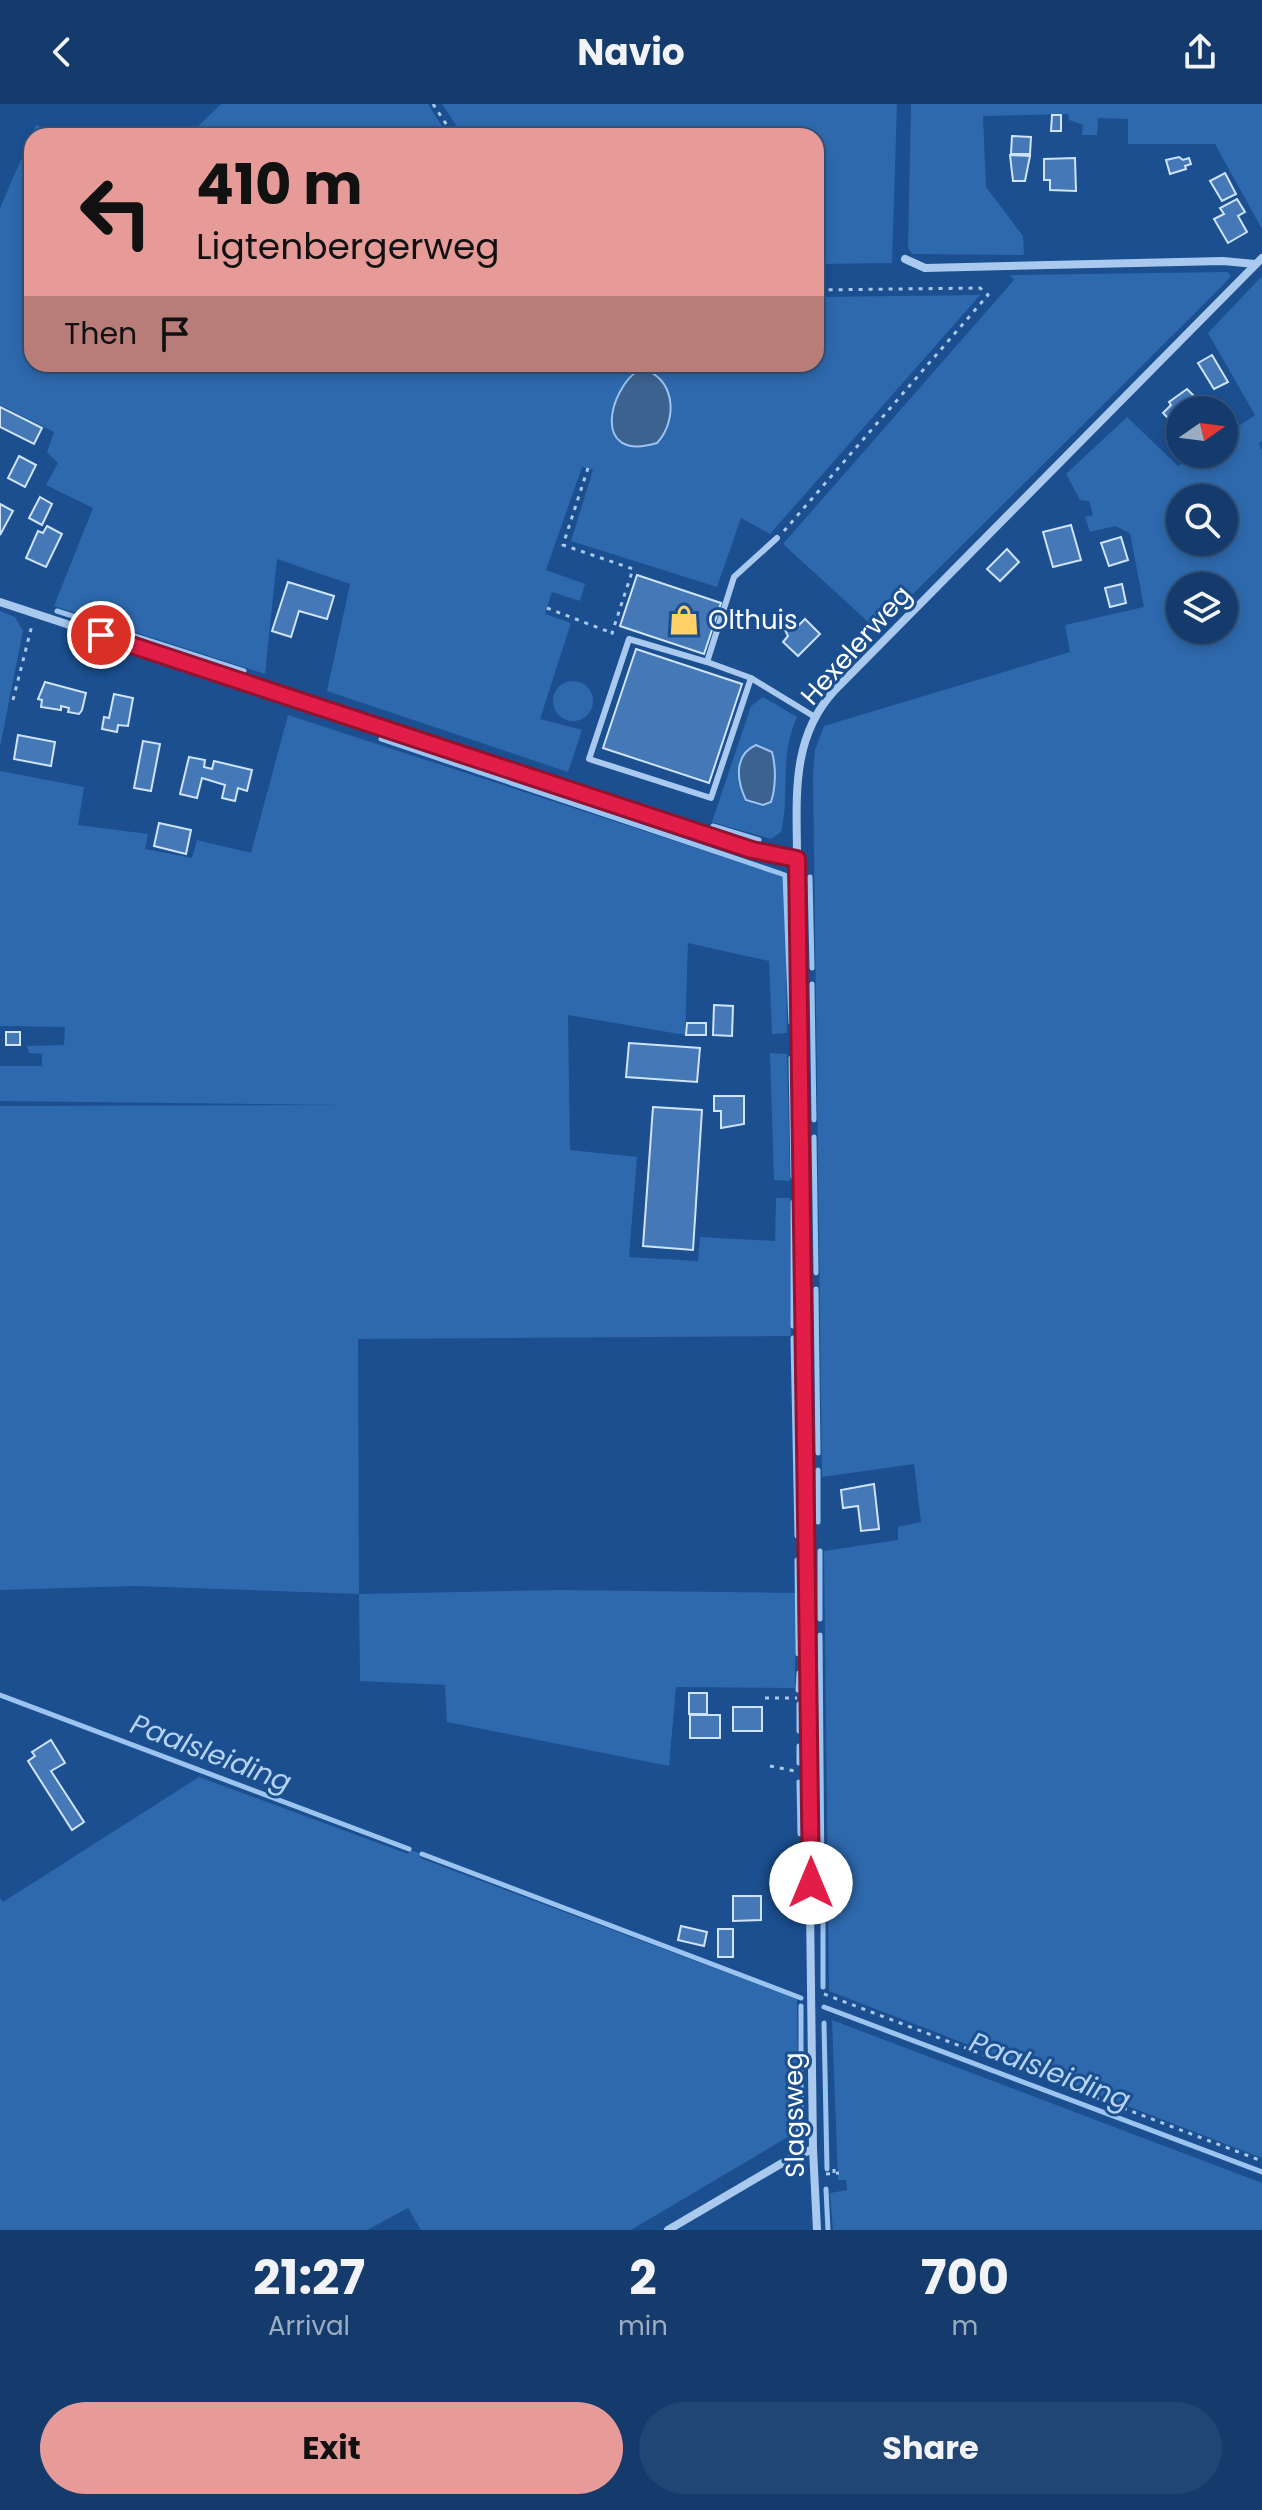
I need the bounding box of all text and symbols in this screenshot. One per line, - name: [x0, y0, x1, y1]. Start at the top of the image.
- text: Navio: [577, 27, 685, 78]
- icon: back: [40, 30, 84, 74]
- icon: share: [1178, 30, 1222, 74]
- text: 410 m: [196, 145, 363, 224]
- icon: left: [64, 160, 168, 264]
- text: Ligtenbergerweg: [196, 221, 500, 272]
- text: Then: [64, 312, 137, 355]
- icon: arrive: [153, 312, 197, 356]
- north arrow: [1166, 396, 1238, 468]
- map controls: [1166, 396, 1238, 644]
- button: search: [1166, 484, 1238, 556]
- button: layers: [1166, 572, 1238, 644]
- street label: Hexelerweg: [792, 577, 920, 713]
- pin: [67, 601, 135, 669]
- place label: Olthuis: [708, 602, 798, 638]
- shop icon: Olthuis: [667, 603, 701, 637]
- icon: arrive: [79, 613, 123, 657]
- water label: Paalsleiding: [125, 1704, 297, 1802]
- position arrow: [769, 1841, 853, 1925]
- water label: Paalsleiding: [964, 2022, 1136, 2120]
- street label: Slagsweg: [775, 2052, 813, 2178]
- text: 21:27: [253, 2244, 365, 2311]
- text: 2: [629, 2244, 657, 2311]
- text: 700: [921, 2244, 1009, 2311]
- text: Arrival: [268, 2308, 350, 2344]
- text: min: [618, 2308, 668, 2344]
- text: m: [952, 2308, 978, 2344]
- button: Exit: [40, 2402, 623, 2494]
- button: Share: [639, 2402, 1222, 2494]

